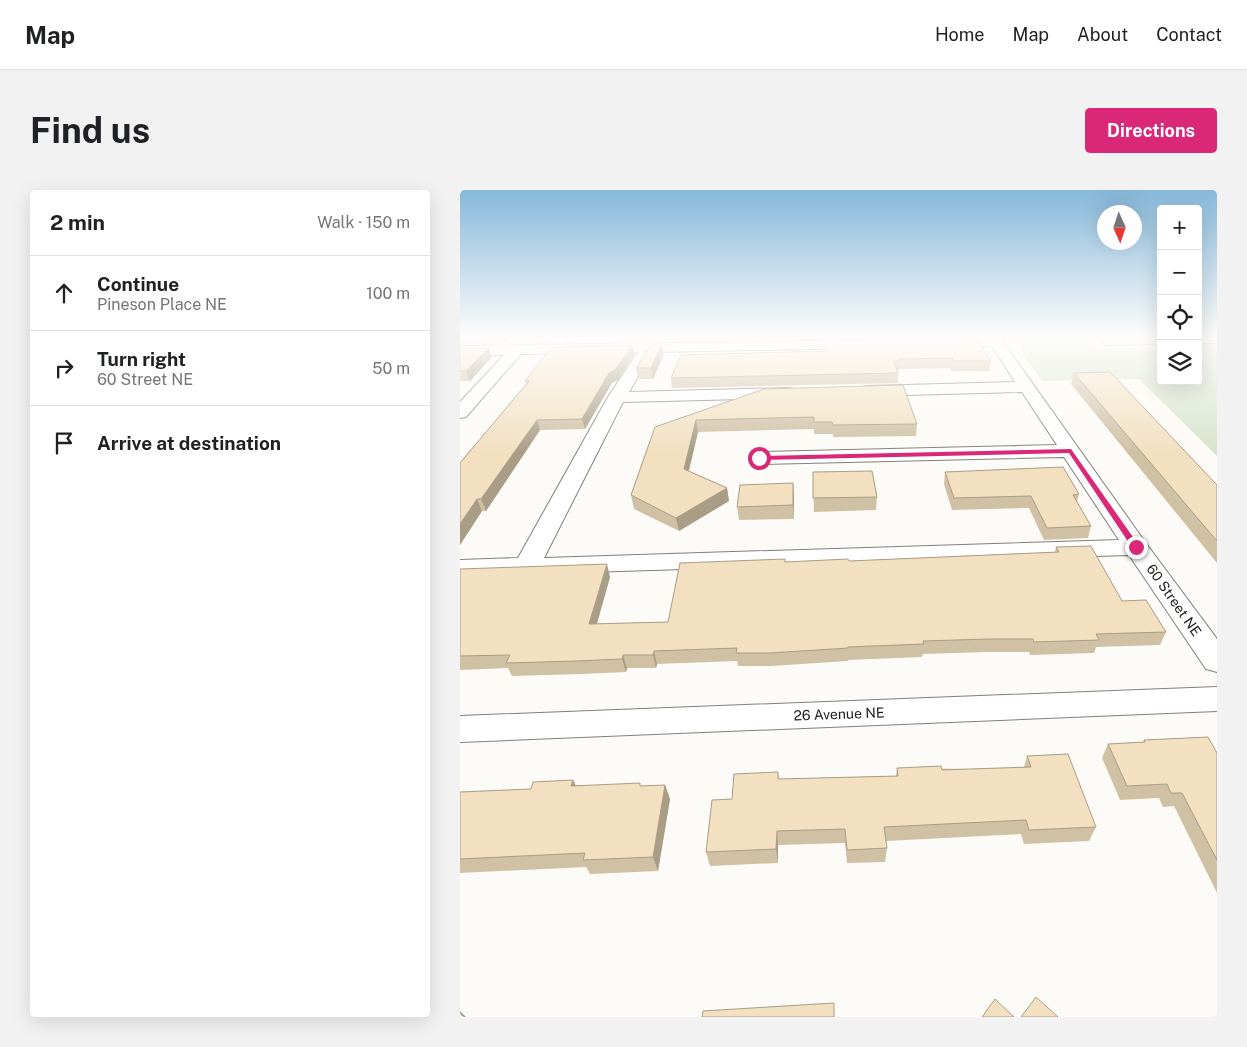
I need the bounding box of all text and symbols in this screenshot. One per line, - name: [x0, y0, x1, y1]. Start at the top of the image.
- text: Map: [25, 21, 75, 49]
- text: Home: [935, 24, 985, 45]
- text: Map: [1013, 24, 1049, 45]
- text: About: [1077, 24, 1128, 45]
- text: Contact: [1156, 24, 1222, 45]
- button: Directions: [1085, 108, 1217, 153]
- text: Find us: [30, 110, 150, 151]
- north arrow: [1097, 205, 1142, 250]
- map controls: [1157, 205, 1202, 385]
- button: +: [1157, 205, 1202, 250]
- text: 2 min: [50, 210, 105, 235]
- text: Walk · 150 m: [317, 213, 410, 232]
- button: −: [1157, 250, 1202, 295]
- text: Continue: [97, 273, 179, 295]
- icon: ahead: [50, 279, 78, 307]
- text: 100 m: [366, 284, 410, 303]
- text: Pineson Place NE: [97, 295, 227, 314]
- button: locate: [1157, 295, 1202, 340]
- button: layers: [1157, 340, 1202, 385]
- text: Turn right: [97, 348, 186, 370]
- icon: right: [50, 354, 78, 382]
- text: 50 m: [372, 359, 410, 378]
- text: 60 Street NE: [97, 370, 193, 389]
- icon: arrive: [50, 429, 78, 457]
- text: Arrive at destination: [97, 432, 281, 454]
- route start: [748, 447, 771, 470]
- route end: [1125, 536, 1148, 559]
- street label: 60 Street NE: [1143, 561, 1205, 639]
- street label: 26 Avenue NE: [793, 704, 885, 724]

